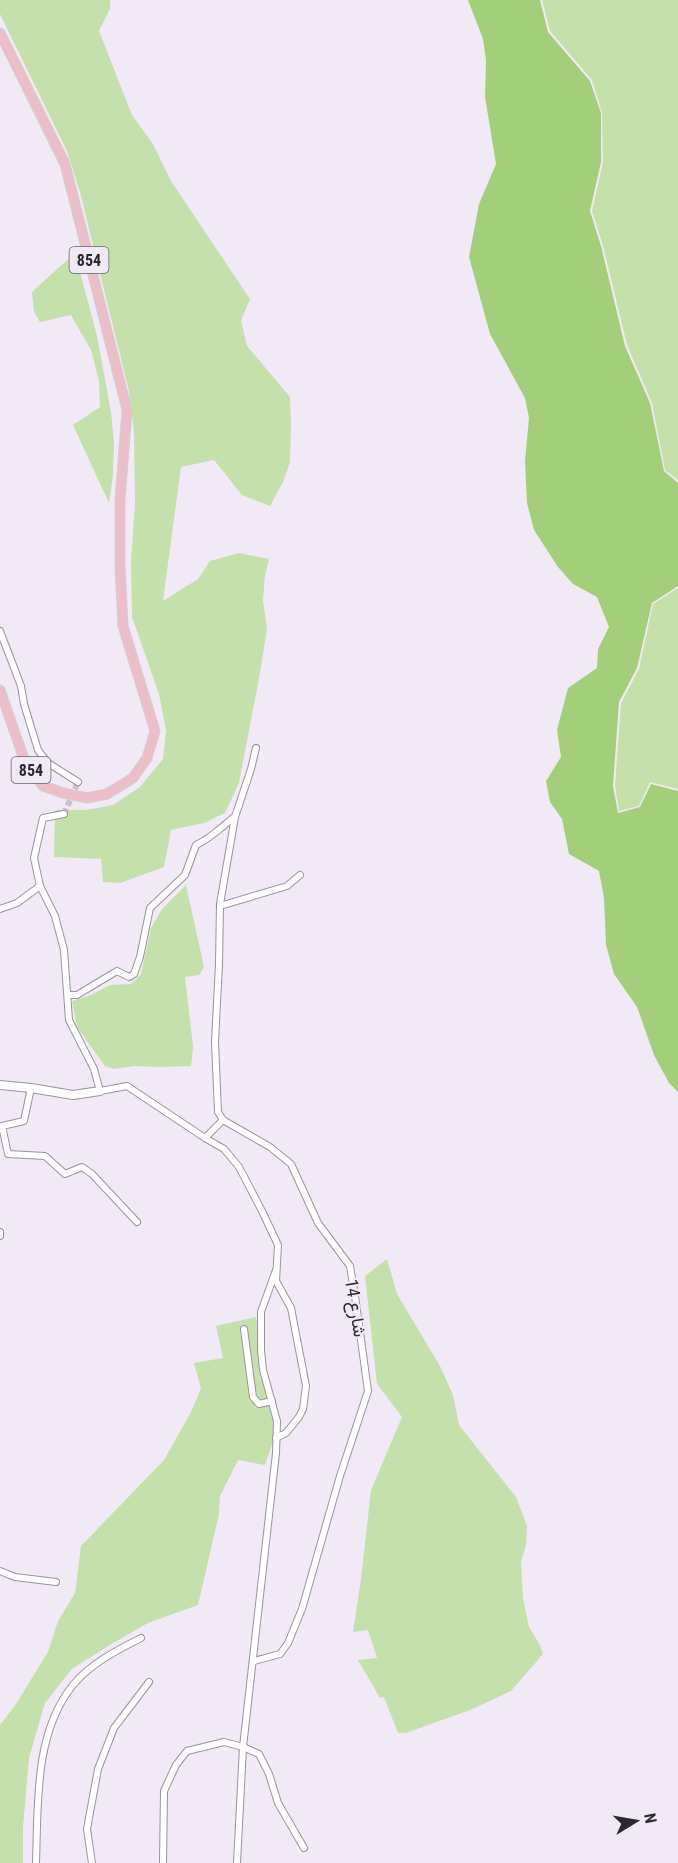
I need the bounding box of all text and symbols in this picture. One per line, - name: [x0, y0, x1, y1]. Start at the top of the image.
- road number: 854: [70, 247, 109, 273]
- road number: 854: [12, 757, 51, 783]
- street label: شارع 14: [339, 1278, 371, 1339]
- north arrow: [606, 1791, 666, 1851]
- text: N: [640, 1812, 660, 1825]

